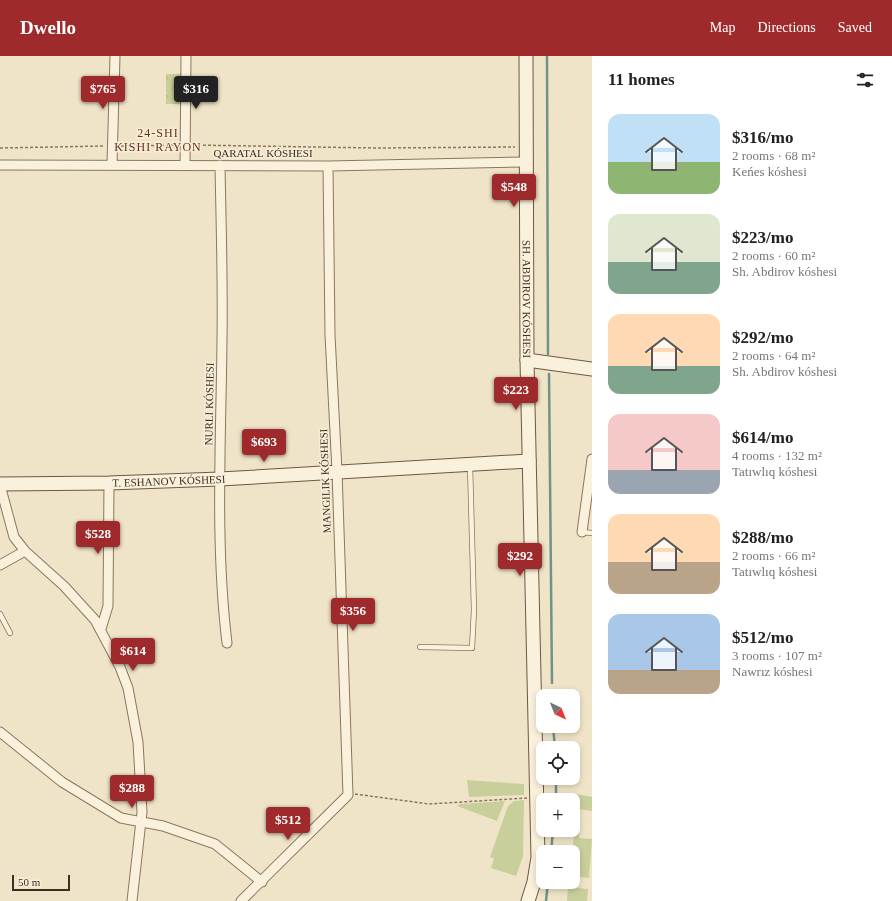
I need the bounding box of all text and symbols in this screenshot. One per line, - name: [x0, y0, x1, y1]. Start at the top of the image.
- text: Dwello: [20, 17, 76, 38]
- text: Map: [710, 20, 735, 35]
- text: Directions: [757, 20, 816, 35]
- text: Saved: [838, 20, 872, 35]
- icon: filters: [854, 69, 876, 91]
- text: 11 homes: [608, 70, 675, 89]
- pin: $765: [79, 76, 127, 110]
- pin: $316: [172, 76, 220, 110]
- text: $765: [90, 81, 116, 96]
- text: $316: [183, 81, 209, 96]
- district label: 24-SHI KISHI RAYON: [114, 126, 202, 154]
- text: $316/mo: [732, 128, 793, 147]
- icon: home: [640, 130, 688, 178]
- street label: QARATAL KÓSHESI: [213, 147, 313, 159]
- text: 2 rooms · 68 m²: [732, 148, 815, 163]
- text: Keńes kóshesi: [732, 164, 807, 179]
- pin: $548: [490, 174, 538, 208]
- text: $548: [501, 179, 527, 194]
- text: $223/mo: [732, 228, 793, 247]
- icon: home: [640, 230, 688, 278]
- street label: SH. ABDIROV KÓSHESI: [521, 240, 533, 358]
- text: 2 rooms · 60 m²: [732, 248, 815, 263]
- text: Sh. Abdirov kóshesi: [732, 264, 837, 279]
- text: $292/mo: [732, 328, 793, 347]
- icon: home: [640, 330, 688, 378]
- text: 2 rooms · 64 m²: [732, 348, 815, 363]
- street label: NURLI KÓSHESI: [202, 362, 216, 446]
- text: Sh. Abdirov kóshesi: [732, 364, 837, 379]
- pin: $223: [492, 377, 540, 411]
- text: $223: [503, 382, 529, 397]
- street label: MANGILIK KÓSHESI: [317, 428, 333, 534]
- text: $614/mo: [732, 428, 793, 447]
- pin: $693: [240, 429, 288, 463]
- icon: home: [640, 430, 688, 478]
- text: $693: [251, 434, 277, 449]
- text: 4 rooms · 132 m²: [732, 448, 822, 463]
- text: Tatıwlıq kóshesi: [732, 464, 817, 479]
- street label: T. ESHANOV KÓSHESI: [112, 473, 226, 489]
- pin: $528: [74, 521, 122, 555]
- text: $528: [85, 526, 111, 541]
- text: $288/mo: [732, 528, 793, 547]
- icon: home: [640, 530, 688, 578]
- pin: $292: [496, 543, 544, 577]
- text: $292: [507, 548, 533, 563]
- text: 2 rooms · 66 m²: [732, 548, 815, 563]
- text: Tatıwlıq kóshesi: [732, 564, 817, 579]
- pin: $356: [329, 598, 377, 632]
- text: $356: [340, 603, 366, 618]
- text: $512/mo: [732, 628, 793, 647]
- icon: home: [640, 630, 688, 678]
- pin: $614: [109, 638, 157, 672]
- text: $614: [120, 643, 146, 658]
- text: 3 rooms · 107 m²: [732, 648, 822, 663]
- text: Nawrız kóshesi: [732, 664, 813, 679]
- north arrow: [536, 689, 580, 733]
- map controls: [536, 689, 580, 889]
- button: locate: [536, 741, 580, 785]
- pin: $288: [108, 775, 156, 809]
- text: $288: [119, 780, 145, 795]
- button: +: [536, 793, 580, 837]
- pin: $512: [264, 807, 312, 841]
- text: $512: [275, 812, 301, 827]
- button: −: [536, 845, 580, 889]
- scale bar: [12, 873, 70, 892]
- text: 50 m: [18, 876, 40, 888]

